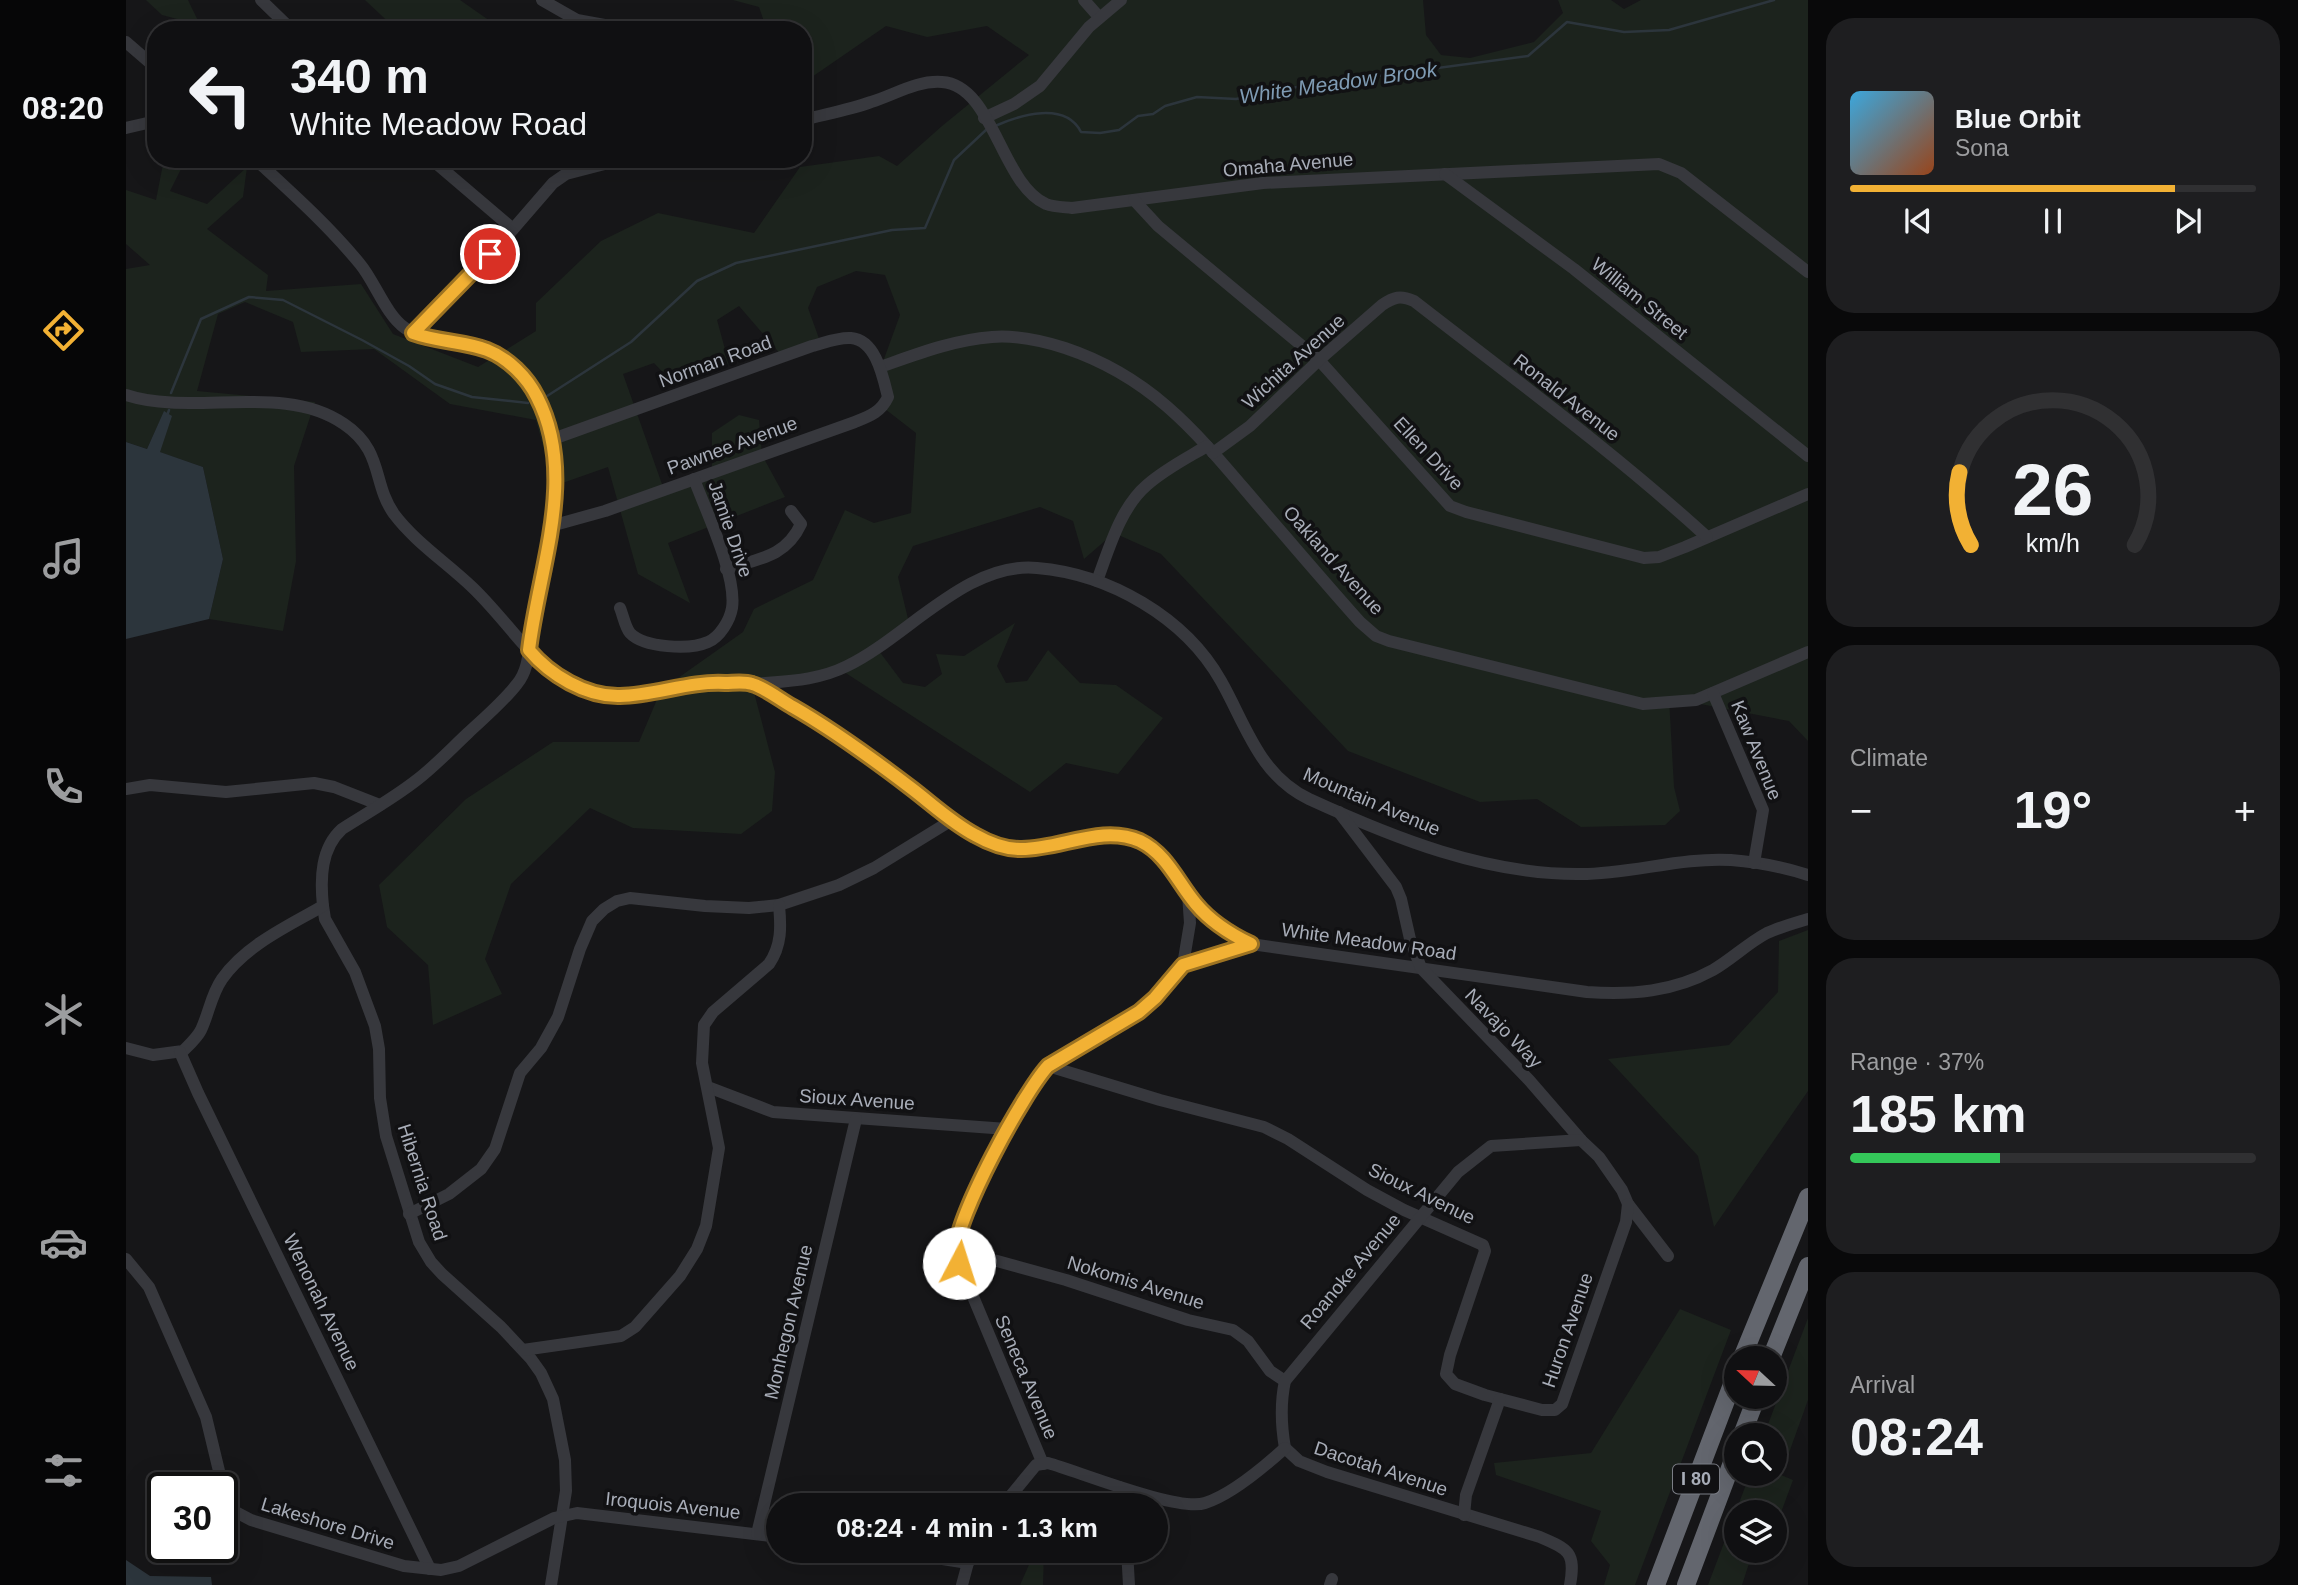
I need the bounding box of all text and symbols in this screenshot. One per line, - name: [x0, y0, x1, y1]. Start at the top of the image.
- icon: left: [175, 49, 266, 140]
- text: 340 m: [290, 49, 429, 103]
- water label: White Meadow Brook: [1238, 57, 1440, 108]
- text: 08:20: [22, 90, 104, 126]
- text: Blue Orbit: [1955, 104, 2081, 134]
- text: White Meadow Road: [290, 106, 587, 142]
- text: Sona: [1955, 135, 2009, 161]
- street label: Omaha Avenue: [1222, 148, 1354, 181]
- icon: previous: [1899, 202, 1937, 240]
- icon: pause: [2034, 202, 2072, 240]
- icon: next: [2169, 202, 2207, 240]
- pin: [460, 224, 520, 284]
- icon: arrive: [471, 235, 509, 273]
- street label: William Street: [1588, 253, 1692, 344]
- icon: directions: [39, 306, 88, 355]
- street label: Wichita Avenue: [1238, 310, 1349, 413]
- street label: Norman Road: [656, 331, 774, 392]
- street label: Ronald Avenue: [1510, 350, 1624, 445]
- street label: Pawnee Avenue: [664, 412, 800, 479]
- street label: Ellen Drive: [1390, 413, 1468, 494]
- text: 26: [2013, 450, 2093, 531]
- street label: Jamie Drive: [704, 478, 757, 580]
- street label: Oakland Avenue: [1279, 502, 1388, 619]
- text: km/h: [2026, 529, 2080, 557]
- icon: music: [39, 534, 88, 583]
- street label: Kaw Avenue: [1727, 697, 1786, 803]
- text: Climate: [1850, 745, 1928, 771]
- icon: phone: [39, 762, 88, 811]
- street label: Mountain Avenue: [1300, 763, 1443, 840]
- text: 19°: [2014, 781, 2092, 839]
- text: −: [1850, 790, 1872, 832]
- text: +: [2234, 790, 2256, 832]
- street label: White Meadow Road: [1280, 919, 1458, 964]
- street label: Navajo Way: [1461, 984, 1547, 1073]
- icon: climate: [39, 990, 88, 1039]
- text: Range · 37%: [1850, 1049, 1984, 1075]
- street label: Sioux Avenue: [798, 1085, 915, 1114]
- text: 185 km: [1850, 1085, 2026, 1143]
- street label: Hibernia Road: [394, 1121, 451, 1243]
- street label: Sioux Avenue: [1365, 1159, 1478, 1228]
- street label: Roanoke Avenue: [1296, 1209, 1405, 1333]
- icon: car: [39, 1218, 88, 1267]
- position arrow: [922, 1226, 996, 1300]
- street label: Wenonah Avenue: [279, 1231, 364, 1374]
- street label: Monhegon Avenue: [760, 1243, 817, 1402]
- street label: Nokomis Avenue: [1065, 1252, 1207, 1313]
- street label: Huron Avenue: [1538, 1270, 1597, 1390]
- street label: Seneca Avenue: [991, 1312, 1062, 1442]
- north arrow: [1724, 1346, 1787, 1409]
- map controls: [1724, 1346, 1787, 1563]
- text: Arrival: [1850, 1372, 1915, 1398]
- text: 08:24: [1850, 1408, 1983, 1466]
- button: search: [1724, 1423, 1787, 1486]
- street label: Dacotah Avenue: [1311, 1437, 1450, 1500]
- icon: filters: [39, 1446, 88, 1495]
- road number: I 80: [1673, 1464, 1719, 1494]
- speed limit sign: 30: [147, 1472, 238, 1563]
- street label: Iroquois Avenue: [604, 1488, 742, 1523]
- street label: Lakeshore Drive: [259, 1493, 397, 1554]
- button: layers: [1724, 1500, 1787, 1563]
- text: 08:24 · 4 min · 1.3 km: [836, 1513, 1098, 1543]

